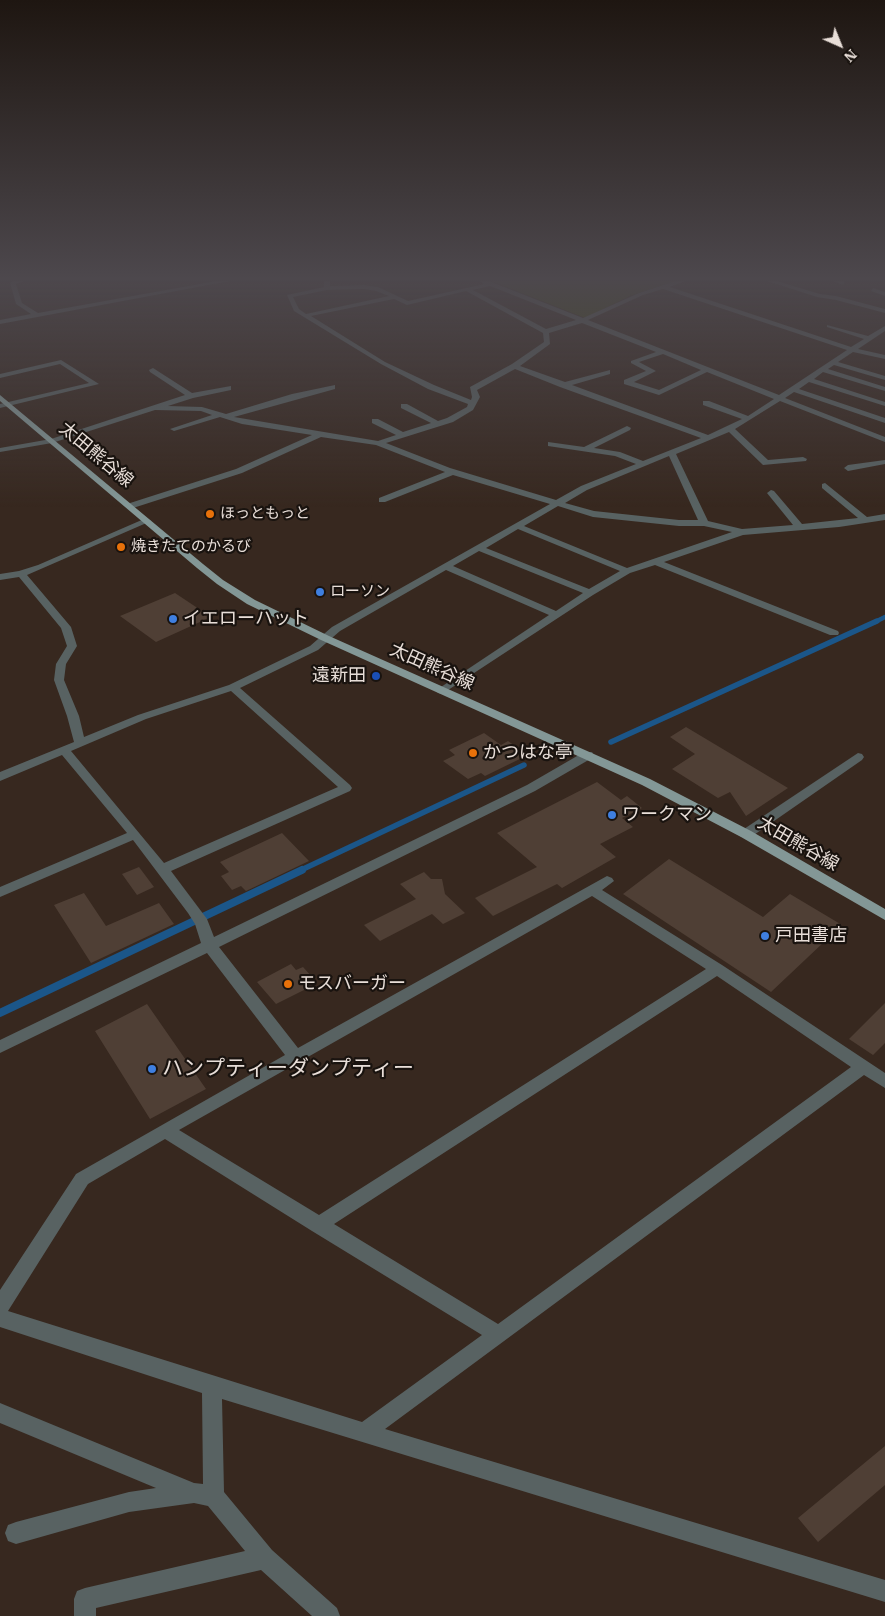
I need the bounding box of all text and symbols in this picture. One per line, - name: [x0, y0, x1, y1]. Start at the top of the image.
- north arrow: [815, 20, 865, 70]
- text: N: [840, 45, 861, 66]
- street label: 太田熊谷線: [55, 418, 137, 492]
- place label: ほっともっと: [220, 505, 310, 523]
- marker: ほっともっと: [204, 508, 216, 520]
- place label: 焼きたてのかるび: [131, 538, 251, 556]
- marker: 焼きたてのかるび: [115, 541, 127, 553]
- place label: ローソン: [330, 583, 390, 601]
- marker: ローソン: [314, 586, 326, 598]
- place label: イエローハット: [183, 608, 309, 630]
- marker: イエローハット: [167, 613, 179, 625]
- street label: 太田熊谷線: [386, 639, 478, 695]
- place label: 遠新田: [312, 665, 366, 687]
- marker: 遠新田: [370, 670, 382, 682]
- place label: かつはな亭: [483, 742, 573, 764]
- marker: かつはな亭: [467, 747, 479, 759]
- place label: ワークマン: [622, 804, 712, 826]
- marker: ワークマン: [606, 809, 618, 821]
- street label: 太田熊谷線: [754, 812, 842, 876]
- place label: 戸田書店: [775, 925, 847, 947]
- marker: 戸田書店: [759, 930, 771, 942]
- place label: モスバーガー: [298, 973, 406, 995]
- marker: モスバーガー: [282, 978, 294, 990]
- place label: ハンプティーダンプティー: [162, 1056, 414, 1082]
- marker: ハンプティーダンプティー: [146, 1063, 158, 1075]

